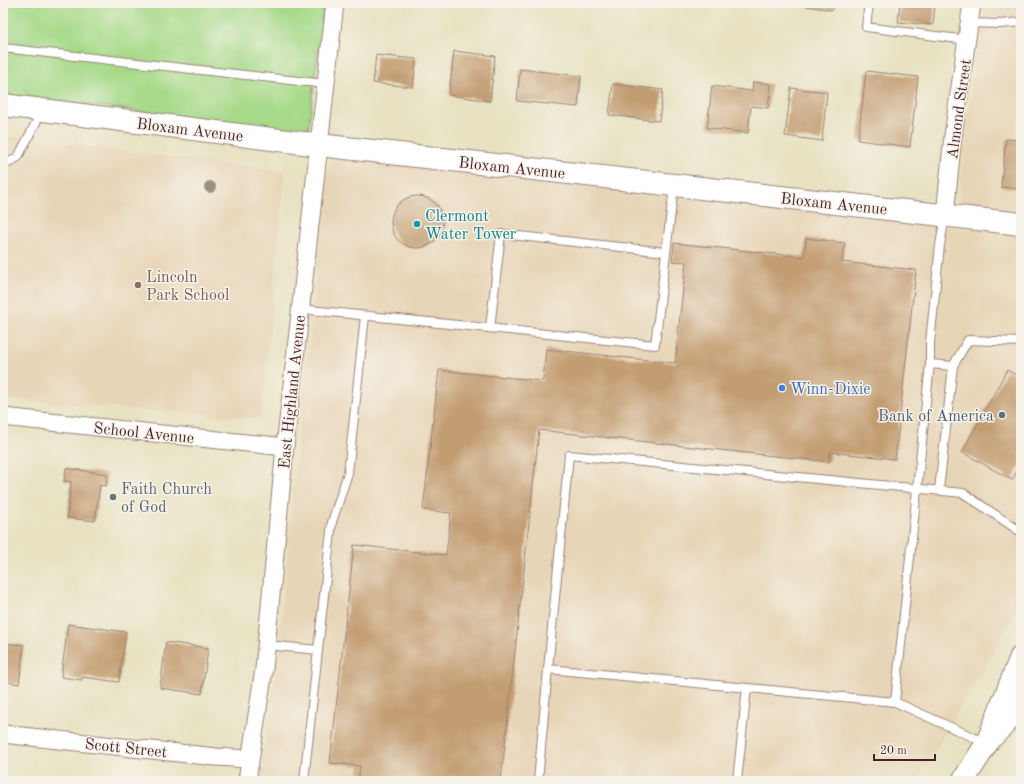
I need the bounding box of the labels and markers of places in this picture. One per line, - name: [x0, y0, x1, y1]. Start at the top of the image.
- place label: Clermont Water Tower: [425, 209, 517, 243]
- marker: Clermont Water Tower: [412, 219, 422, 229]
- place label: Lincoln Park School: [146, 270, 229, 304]
- marker: Lincoln Park School: [133, 280, 143, 290]
- place label: Winn-Dixie: [790, 382, 871, 398]
- marker: Winn-Dixie: [777, 383, 787, 393]
- place label: Bank of America: [878, 409, 994, 425]
- marker: Bank of America: [997, 410, 1007, 420]
- place label: Faith Church of God: [121, 482, 212, 516]
- marker: Faith Church of God: [108, 492, 118, 502]

